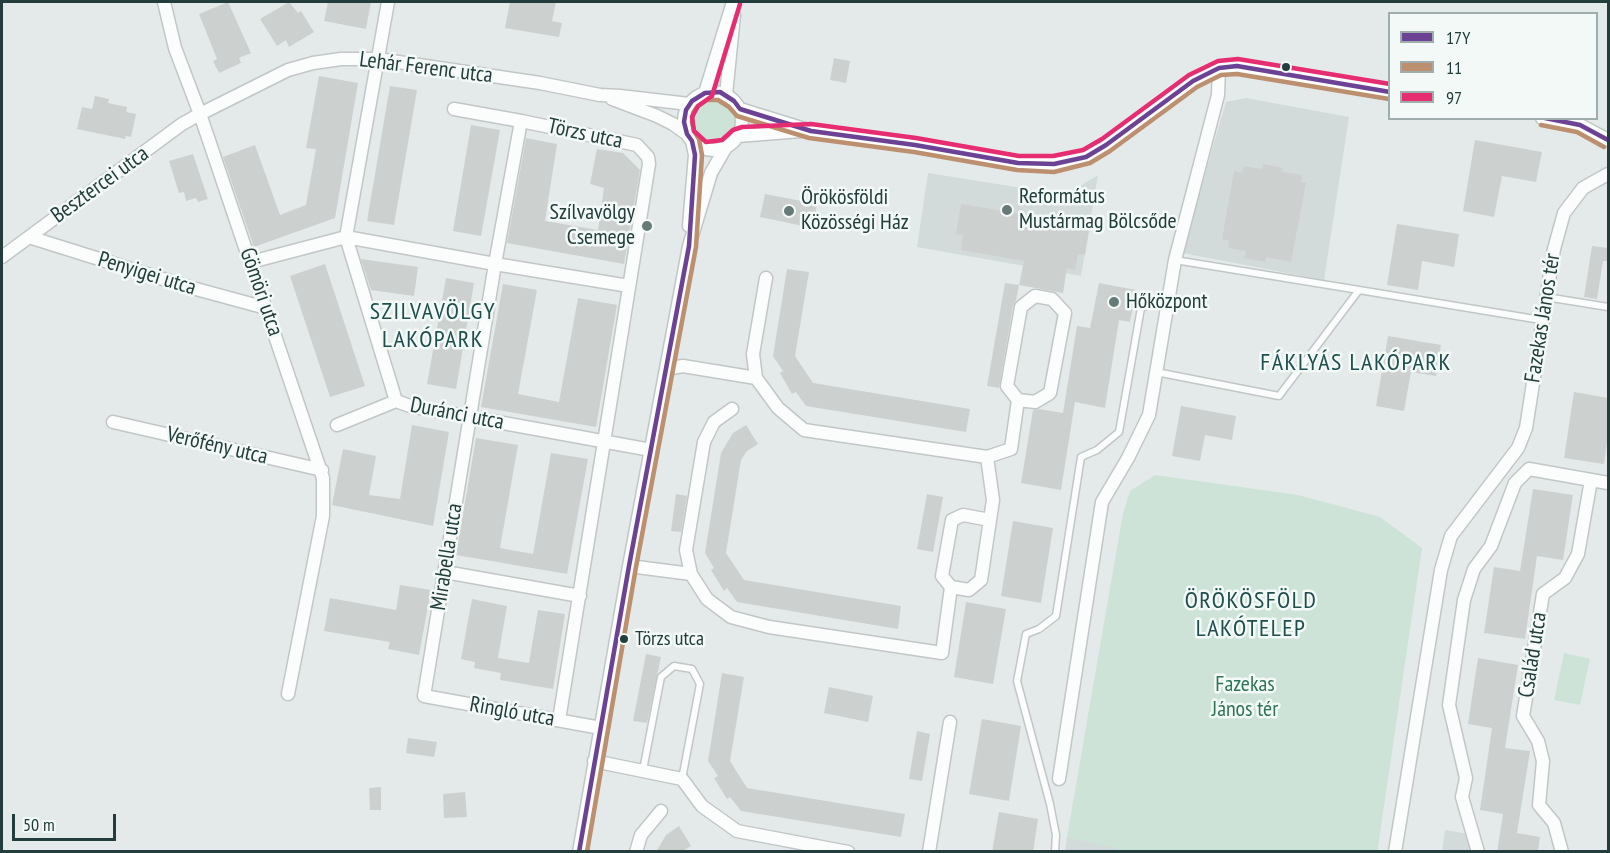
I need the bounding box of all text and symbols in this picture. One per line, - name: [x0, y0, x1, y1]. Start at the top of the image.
- legend: [1388, 12, 1598, 120]
- text: 17Y: [1446, 26, 1470, 49]
- street label: Lehár Ferenc utca: [358, 47, 494, 89]
- text: 11: [1446, 56, 1462, 79]
- unlabelled marker: [1280, 61, 1292, 73]
- text: 97: [1446, 86, 1462, 109]
- street label: Törzs utca: [545, 113, 625, 155]
- street label: Besztercei utca: [46, 141, 154, 229]
- place label: Református Mustármag Bölcsőde: [1019, 184, 1177, 236]
- place label: Örökösföldi Közösségi Ház: [801, 185, 909, 236]
- place label: Szílvavölgy Csemege: [549, 200, 635, 252]
- marker: Református Mustármag Bölcsőde: [1000, 203, 1014, 217]
- marker: Örökösföldi Közösségi Ház: [782, 204, 796, 218]
- marker: Szílvavölgy Csemege: [640, 219, 654, 233]
- street label: Gömöri utca: [234, 244, 288, 340]
- street label: Penyigei utca: [95, 247, 199, 301]
- street label: Fazekas János tér: [1520, 252, 1566, 384]
- place label: Hőközpont: [1126, 289, 1208, 315]
- marker: Hőközpont: [1107, 295, 1121, 309]
- district label: SZILVAVÖLGY LAKÓPARK: [370, 298, 496, 354]
- district label: FÁKLYÁS LAKÓPARK: [1260, 349, 1452, 377]
- street label: Duránci utca: [408, 392, 506, 436]
- street label: Verőfény utca: [164, 422, 270, 470]
- street label: Mirabella utca: [426, 502, 468, 612]
- district label: ÖRÖKÖSFÖLD LAKÓTELEP: [1185, 587, 1317, 643]
- street label: Család utca: [1513, 610, 1553, 700]
- place label: Törzs utca: [635, 627, 704, 651]
- marker: Törzs utca: [618, 633, 630, 645]
- park label: Fazekas János tér: [1212, 672, 1278, 724]
- street label: Ringló utca: [467, 692, 557, 732]
- scale bar: [15, 802, 118, 840]
- text: 50 m: [23, 813, 55, 836]

